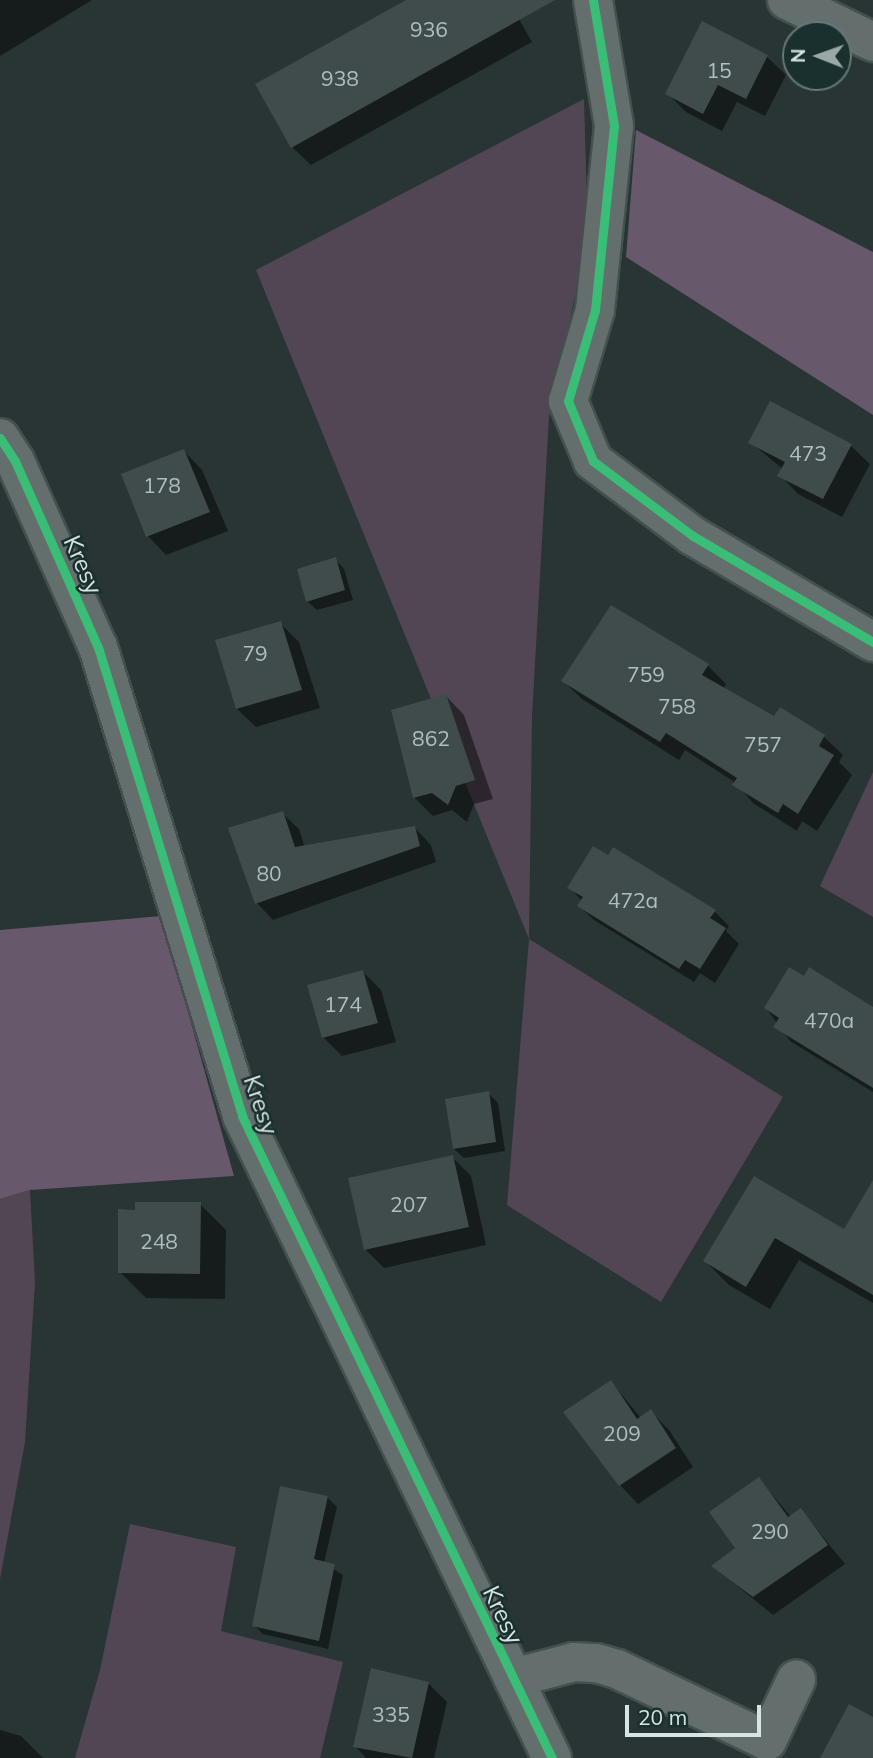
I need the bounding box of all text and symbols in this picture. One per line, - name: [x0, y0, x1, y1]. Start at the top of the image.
- house number: 936: [410, 16, 448, 42]
- north arrow: [782, 21, 852, 91]
- text: N: [786, 48, 810, 63]
- house number: 15: [706, 57, 732, 83]
- house number: 938: [321, 65, 359, 91]
- house number: 473: [789, 440, 827, 466]
- house number: 178: [143, 472, 181, 498]
- street label: Kresy: [57, 531, 109, 599]
- house number: 79: [242, 640, 268, 666]
- house number: 759: [627, 661, 665, 687]
- house number: 758: [658, 693, 696, 719]
- house number: 862: [412, 725, 450, 751]
- house number: 757: [744, 731, 782, 757]
- house number: 80: [256, 860, 282, 886]
- house number: 472a: [608, 887, 658, 913]
- house number: 174: [324, 991, 362, 1017]
- house number: 470a: [804, 1007, 854, 1033]
- street label: Kresy: [237, 1071, 285, 1139]
- house number: 207: [390, 1191, 428, 1217]
- house number: 248: [140, 1228, 178, 1254]
- house number: 209: [603, 1420, 641, 1446]
- house number: 290: [751, 1518, 789, 1544]
- street label: Kresy: [477, 1581, 529, 1649]
- scale bar: [628, 1692, 764, 1736]
- house number: 335: [372, 1701, 410, 1727]
- text: 20 m: [638, 1704, 687, 1730]

